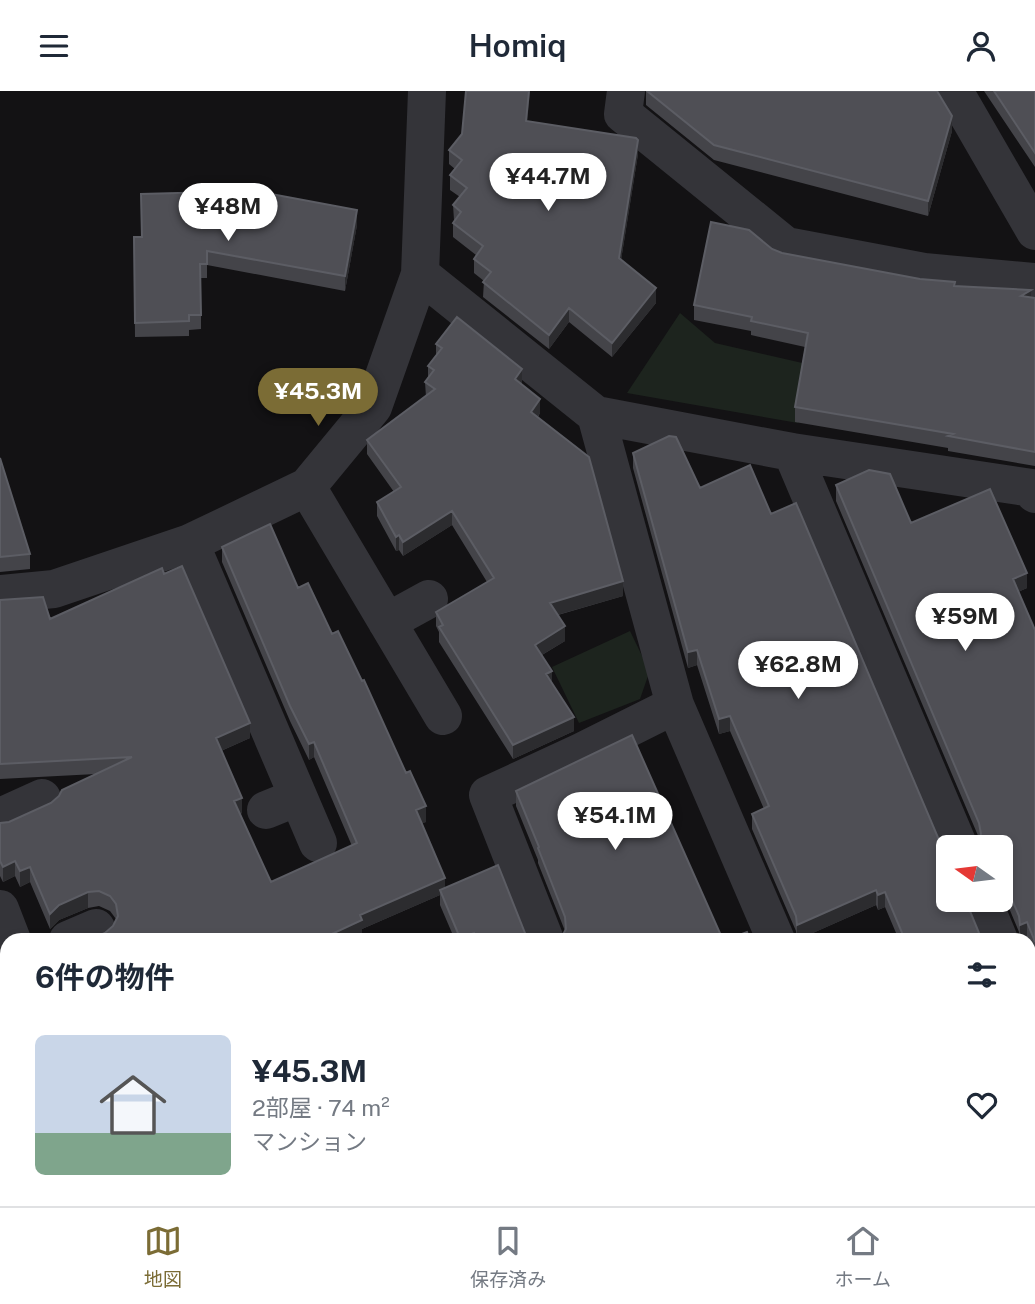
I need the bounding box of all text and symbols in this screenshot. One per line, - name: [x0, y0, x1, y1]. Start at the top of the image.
- icon: menu: [35, 27, 73, 65]
- text: Homiq: [468, 27, 567, 64]
- icon: person: [962, 27, 1000, 65]
- pin: ¥44.7M: [491, 153, 605, 213]
- text: ¥44.7M: [505, 162, 591, 189]
- pin: ¥48M: [187, 183, 269, 243]
- text: ¥48M: [195, 192, 261, 219]
- pin: ¥45.3M: [261, 369, 375, 428]
- text: ¥45.3M: [274, 377, 362, 404]
- pin: ¥59M: [924, 594, 1006, 653]
- text: ¥59M: [932, 602, 998, 629]
- pin: ¥62.8M: [741, 641, 855, 701]
- text: ¥62.8M: [754, 650, 842, 677]
- pin: ¥54.1M: [558, 793, 672, 852]
- text: ¥54.1M: [574, 801, 656, 828]
- north arrow: [936, 835, 1013, 912]
- map controls: [936, 835, 1013, 912]
- icon: filters: [963, 956, 1001, 994]
- text: 6件の物件: [35, 959, 175, 995]
- text: ¥45.3M: [252, 1053, 367, 1089]
- icon: home: [91, 1063, 175, 1147]
- icon: heart: [963, 1086, 1001, 1124]
- text: 2部屋 · 74 m²: [252, 1094, 390, 1121]
- text: マンション: [252, 1128, 367, 1155]
- tab: 地図: [144, 1222, 182, 1291]
- tab: 保存済み: [470, 1222, 546, 1291]
- tab: ホーム: [834, 1222, 891, 1291]

